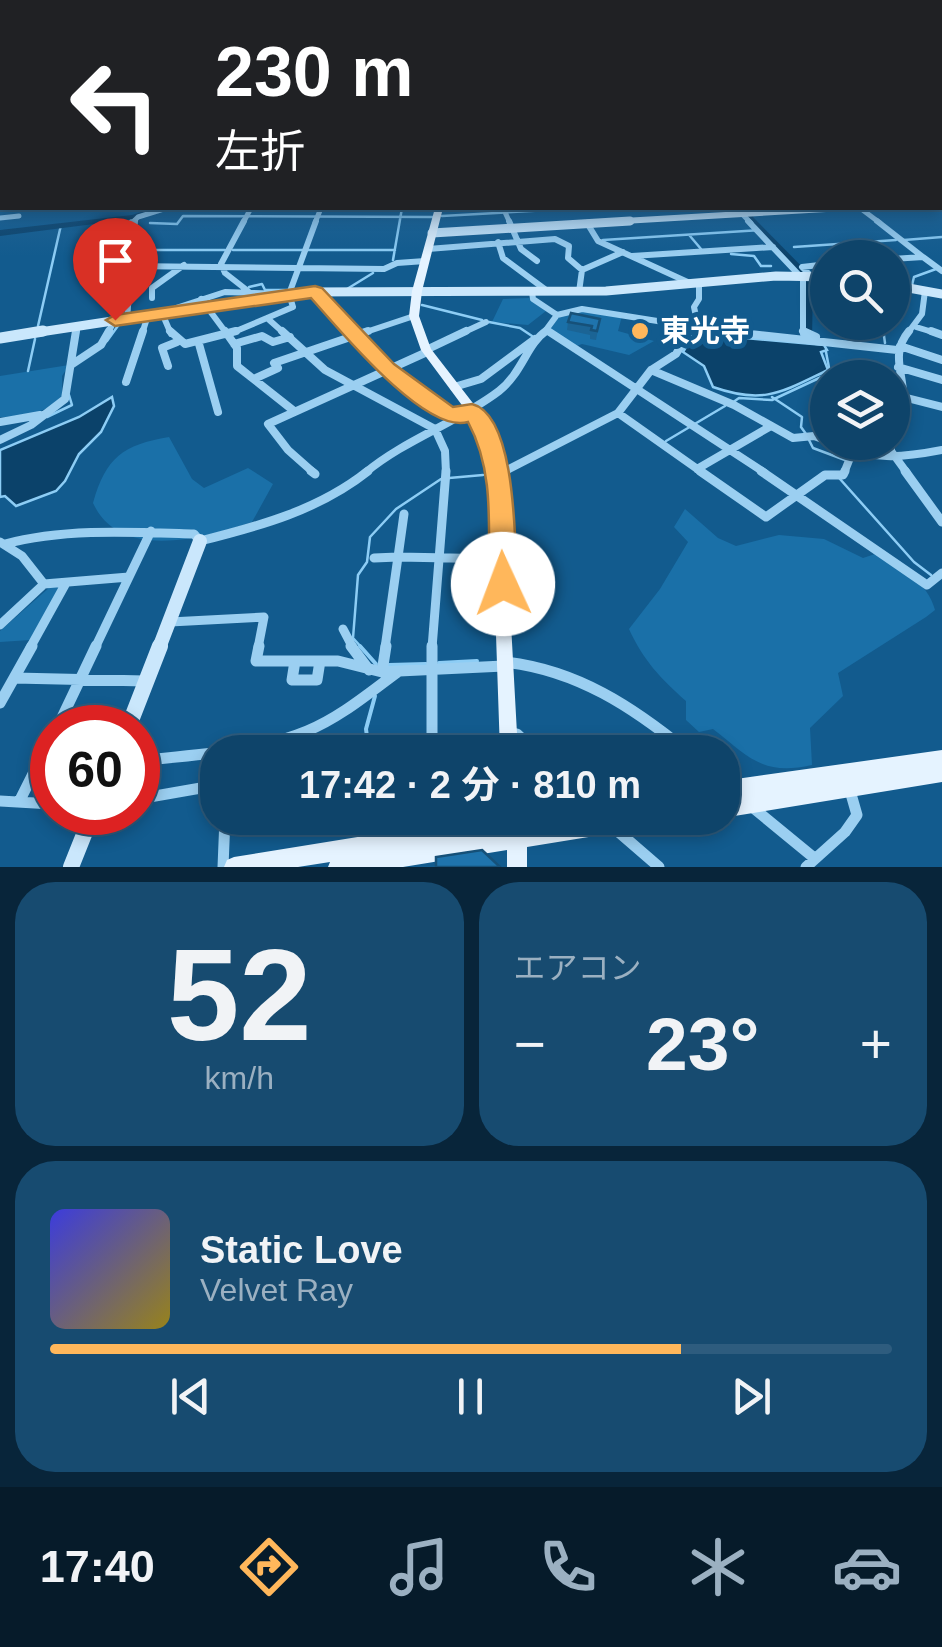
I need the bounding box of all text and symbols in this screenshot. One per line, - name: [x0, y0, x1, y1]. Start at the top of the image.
- text: 230 m: [215, 33, 413, 111]
- icon: left: [50, 40, 180, 170]
- text: 左折: [215, 126, 305, 177]
- pin: [73, 218, 158, 321]
- icon: arrive: [88, 233, 143, 288]
- map controls: [810, 240, 910, 460]
- button: search: [810, 240, 910, 340]
- place label: 東光寺: [660, 314, 750, 347]
- marker: 東光寺: [629, 320, 651, 342]
- button: layers: [810, 360, 910, 460]
- position arrow: [451, 532, 555, 636]
- speed limit sign: 60: [30, 705, 160, 835]
- text: 17:42 · 2 分 · 810 m: [299, 764, 641, 806]
- text: 52: [167, 922, 312, 1068]
- text: エアコン: [514, 950, 642, 986]
- text: 23°: [646, 1002, 759, 1086]
- text: −: [514, 1013, 546, 1075]
- text: +: [860, 1013, 892, 1075]
- text: km/h: [205, 1060, 274, 1096]
- text: Static Love: [200, 1229, 403, 1271]
- text: Velvet Ray: [200, 1272, 353, 1308]
- icon: previous: [163, 1369, 218, 1424]
- icon: pause: [443, 1369, 498, 1424]
- icon: next: [724, 1369, 779, 1424]
- icon: directions: [234, 1532, 304, 1602]
- icon: music: [384, 1532, 454, 1602]
- icon: phone: [533, 1532, 603, 1602]
- icon: climate: [683, 1532, 753, 1602]
- icon: car: [832, 1532, 902, 1602]
- text: 17:40: [40, 1541, 155, 1592]

